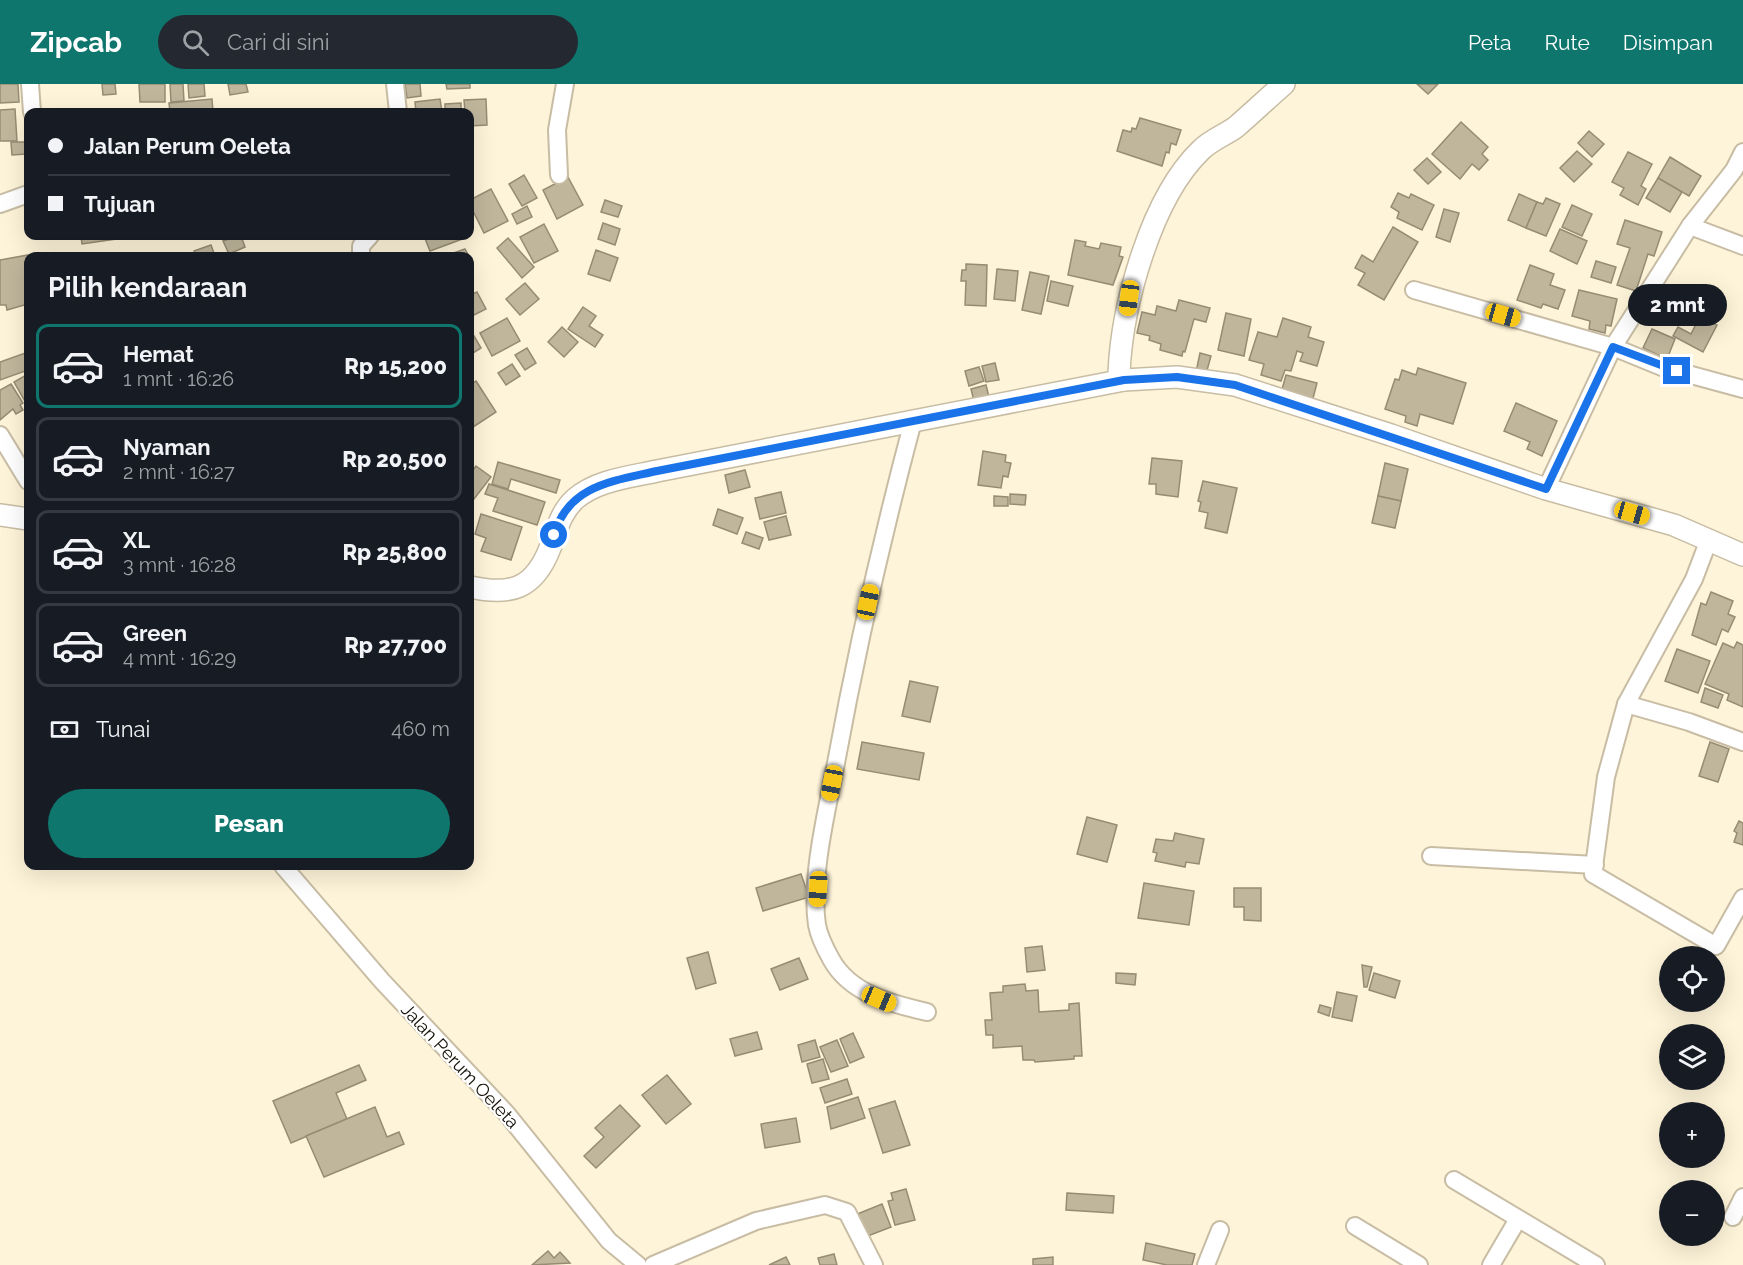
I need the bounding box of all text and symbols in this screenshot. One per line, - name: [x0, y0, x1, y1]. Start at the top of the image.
- search box: [158, 15, 578, 69]
- text: Zipcab: [30, 26, 122, 59]
- icon: search: [179, 26, 212, 59]
- text: Cari di sini: [227, 29, 329, 55]
- text: Peta: [1468, 30, 1512, 55]
- text: Rute: [1545, 30, 1590, 55]
- text: Disimpan: [1623, 30, 1713, 55]
- text: Jalan Perum Oeleta: [84, 133, 291, 159]
- text: Tujuan: [84, 191, 155, 217]
- text: Pilih kendaraan: [48, 272, 247, 303]
- car: [1118, 279, 1140, 317]
- callout: 2 mnt: [1628, 284, 1726, 326]
- text: 2 mnt: [1650, 293, 1705, 317]
- car: [1483, 301, 1523, 329]
- icon: car: [51, 339, 105, 393]
- text: Hemat: [123, 341, 194, 367]
- text: Rp 15,200: [344, 353, 447, 379]
- route end: [1663, 357, 1690, 384]
- text: 1 mnt · 16:26: [123, 367, 234, 391]
- icon: car: [51, 432, 105, 486]
- text: Nyaman: [123, 434, 211, 460]
- text: Rp 20,500: [342, 446, 447, 472]
- text: 2 mnt · 16:27: [123, 460, 235, 484]
- car: [1612, 499, 1652, 527]
- route start: [540, 521, 567, 548]
- icon: car: [51, 525, 105, 579]
- text: XL: [123, 527, 150, 553]
- text: Rp 25,800: [342, 539, 447, 565]
- text: 3 mnt · 16:28: [123, 553, 236, 577]
- car: [855, 583, 881, 621]
- icon: car: [51, 618, 105, 672]
- text: Green: [123, 620, 187, 646]
- text: Rp 27,700: [344, 632, 447, 658]
- text: 4 mnt · 16:29: [123, 646, 236, 670]
- icon: cash: [48, 713, 81, 746]
- text: Tunai: [96, 716, 150, 742]
- text: 460 m: [391, 717, 450, 741]
- car: [820, 764, 844, 802]
- button: Pesan: [48, 789, 450, 858]
- car: [808, 871, 828, 907]
- map controls: [1659, 946, 1725, 1246]
- button: locate: [1659, 946, 1725, 1012]
- car: [859, 984, 899, 1014]
- street label: Jalan Perum Oeleta: [397, 999, 524, 1132]
- button: layers: [1659, 1024, 1725, 1090]
- button: +: [1659, 1102, 1725, 1168]
- button: −: [1659, 1180, 1725, 1246]

